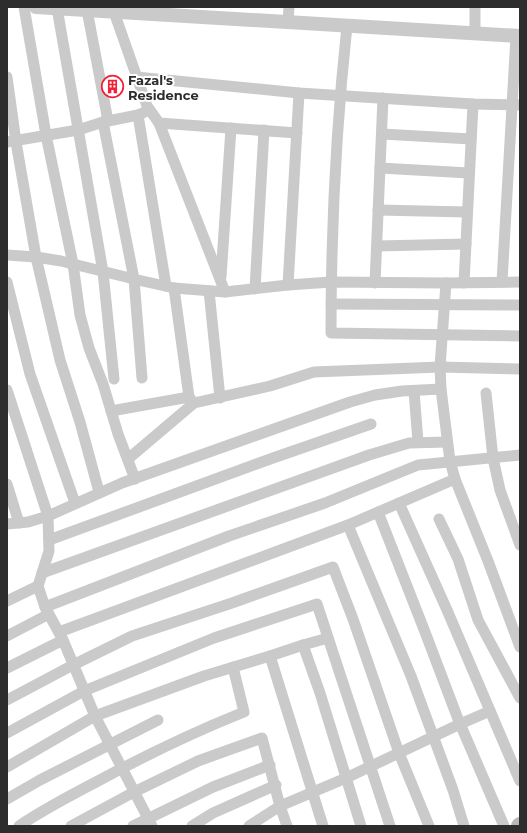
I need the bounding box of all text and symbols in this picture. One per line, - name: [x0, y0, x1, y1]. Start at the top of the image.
- place label: Fazal's Residence: [128, 72, 199, 103]
- building icon: Fazal's Residence: [99, 74, 125, 100]

